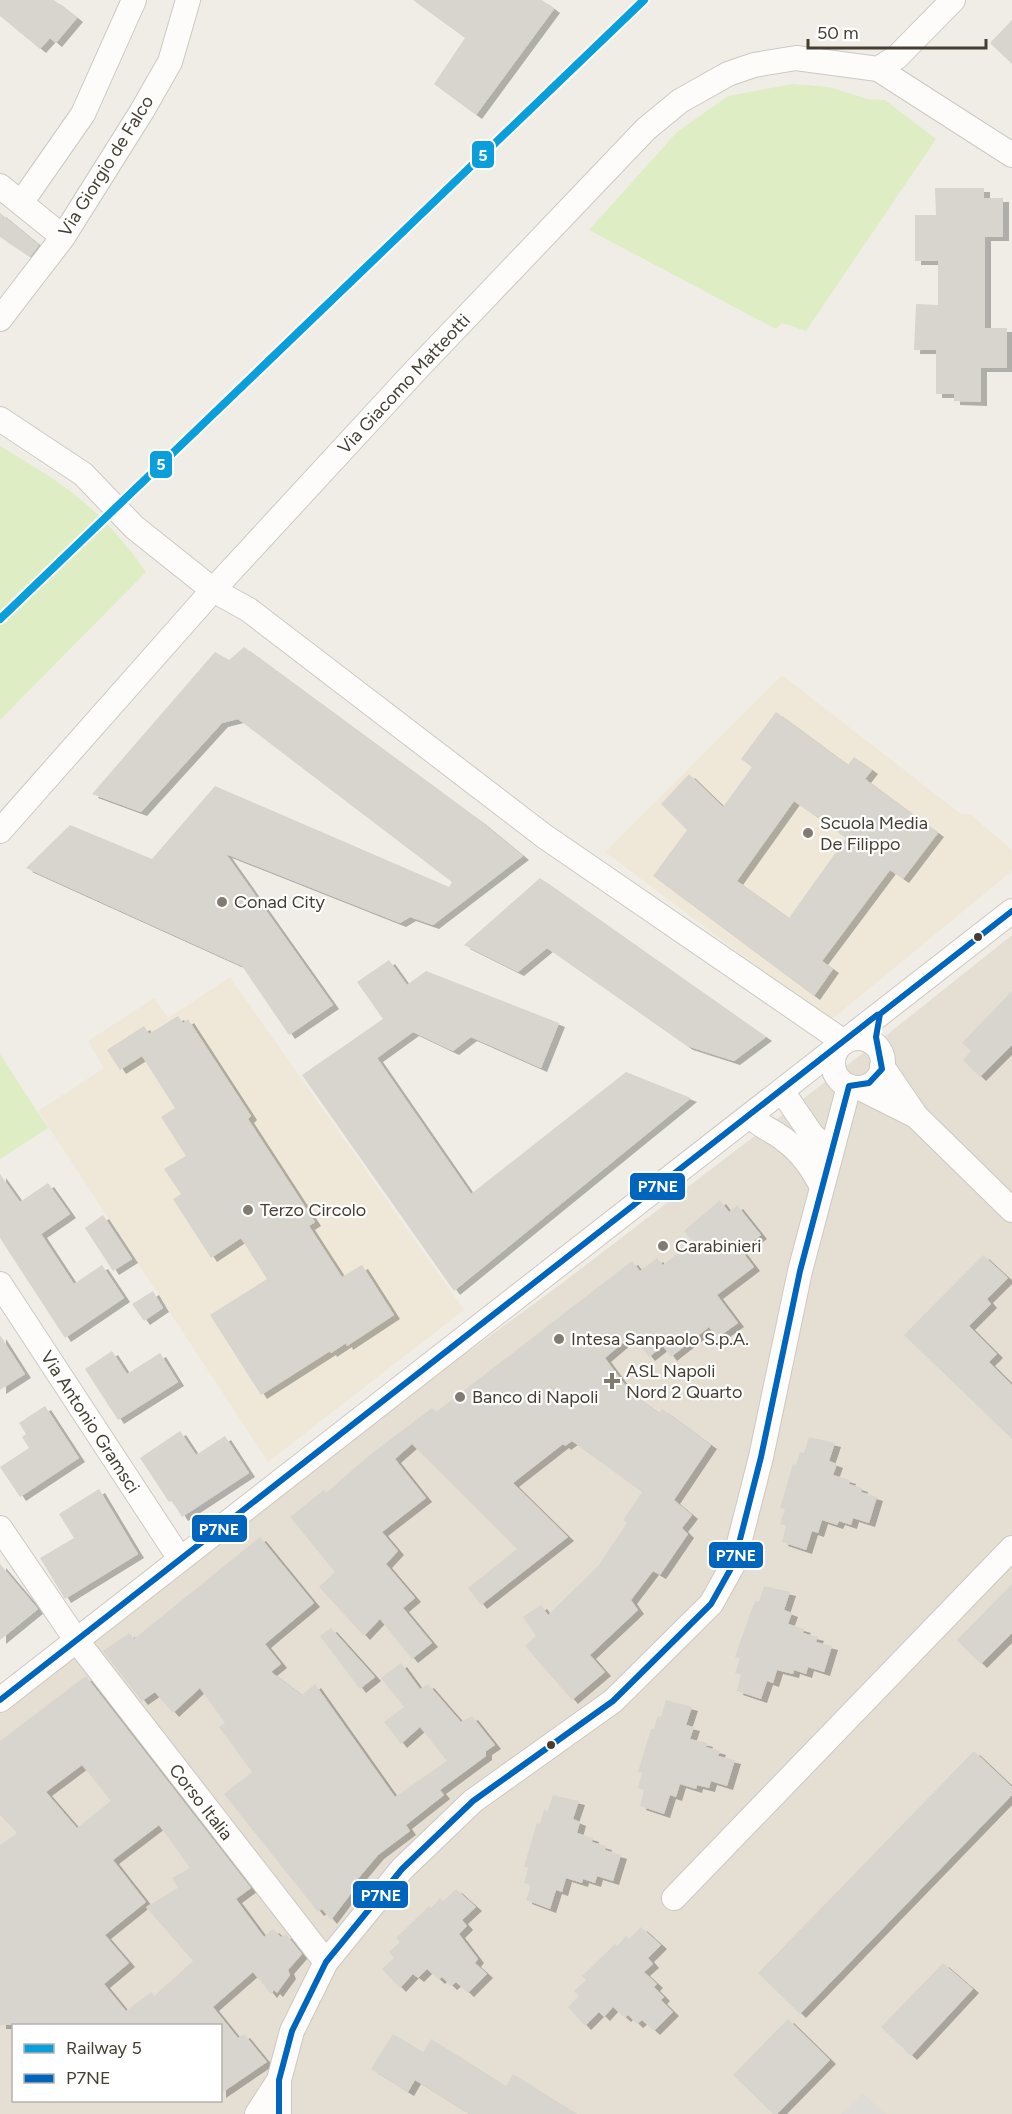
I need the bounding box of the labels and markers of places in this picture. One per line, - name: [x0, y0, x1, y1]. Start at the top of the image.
- place label: Scuola Media De Filippo: [820, 812, 928, 855]
- marker: Scuola Media De Filippo: [801, 826, 815, 840]
- place label: Conad City: [234, 891, 326, 913]
- marker: Conad City: [215, 895, 229, 909]
- unlabelled marker: [972, 931, 984, 943]
- place label: Terzo Circolo: [260, 1199, 366, 1221]
- marker: Terzo Circolo: [241, 1203, 255, 1217]
- place label: Carabinieri: [675, 1235, 761, 1257]
- marker: Carabinieri: [656, 1239, 670, 1253]
- place label: Intesa Sanpaolo S.p.A.: [571, 1328, 749, 1350]
- marker: Intesa Sanpaolo S.p.A.: [552, 1332, 566, 1346]
- place label: ASL Napoli Nord 2 Quarto: [626, 1360, 743, 1403]
- marker: ASL Napoli Nord 2 Quarto: [603, 1372, 621, 1390]
- place label: Banco di Napoli: [472, 1386, 598, 1408]
- marker: Banco di Napoli: [453, 1390, 467, 1404]
- unlabelled marker: [545, 1739, 557, 1751]

